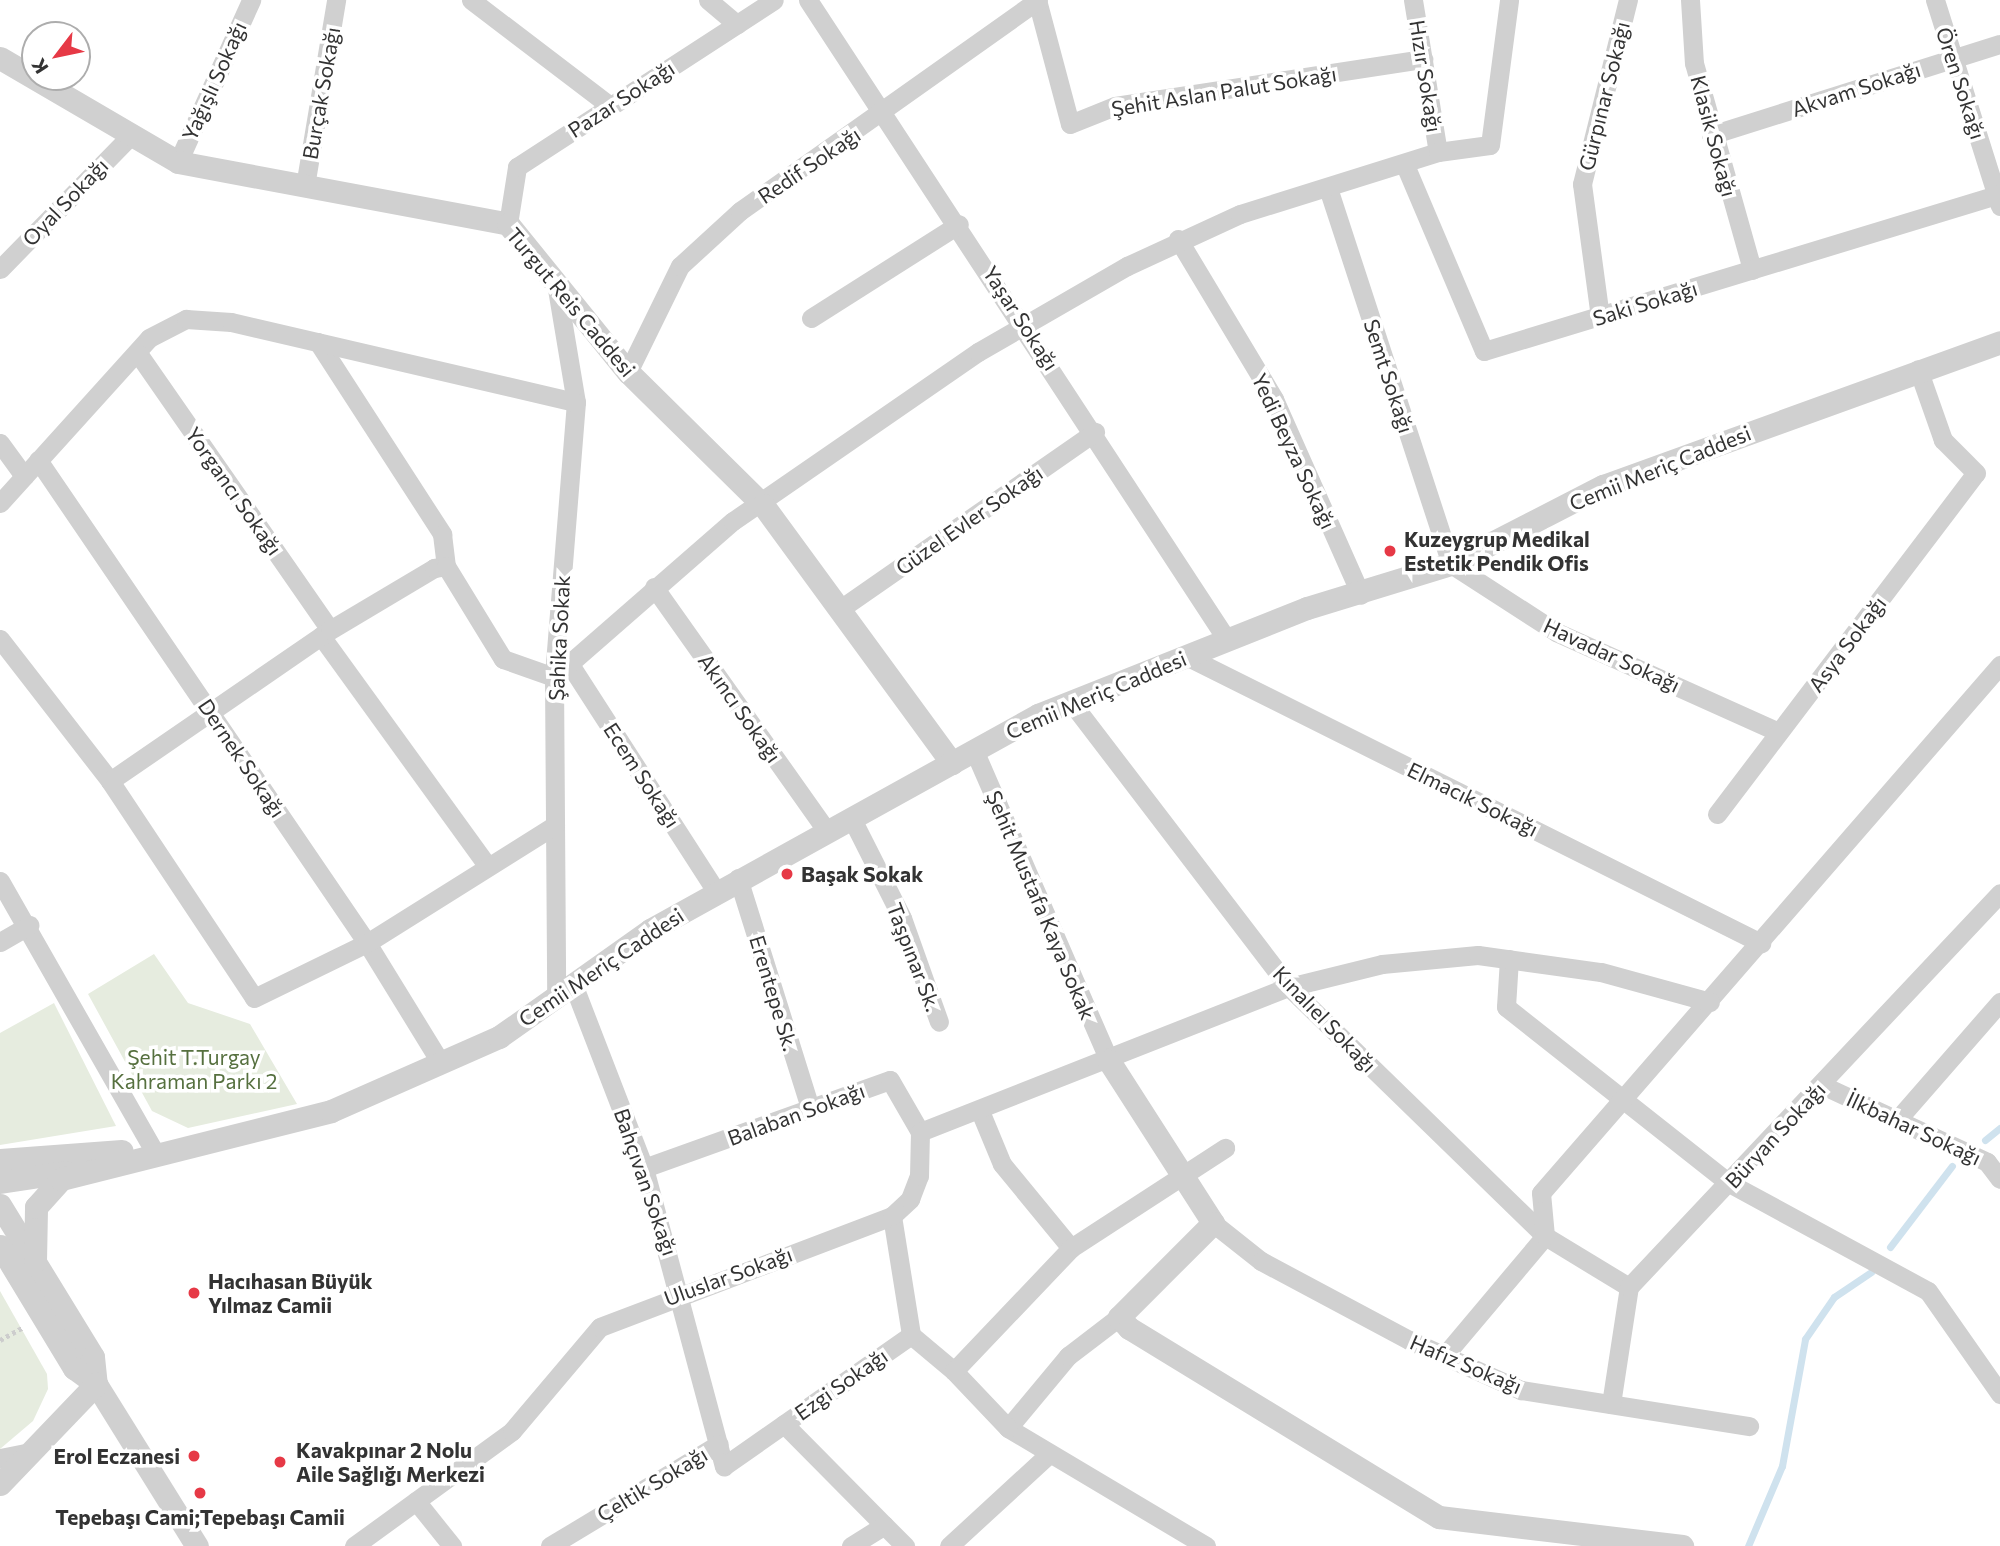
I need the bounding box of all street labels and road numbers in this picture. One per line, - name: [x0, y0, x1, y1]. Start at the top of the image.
- street label: Yağışlı Sokağı: [177, 18, 251, 144]
- street label: Hızır Sokağı: [1405, 18, 1447, 134]
- street label: Gürpınar Sokağı: [1573, 19, 1635, 173]
- street label: Ören Sokağı: [1931, 24, 1991, 142]
- street label: Burçak Sokağı: [297, 25, 345, 161]
- street label: Pazar Sokağı: [563, 55, 679, 143]
- street label: Akvam Sokağı: [1788, 56, 1924, 122]
- street label: Şehit Aslan Palut Sokağı: [1110, 61, 1338, 121]
- street label: Klasik Sokağı: [1686, 72, 1742, 200]
- street label: Redif Sokağı: [753, 121, 865, 209]
- street label: Oyal Sokağı: [17, 153, 113, 251]
- street label: Turgut Reis Caddesi: [501, 222, 641, 382]
- street label: Yaşar Sokağı: [978, 261, 1064, 375]
- street label: Saki Sokağı: [1590, 275, 1700, 331]
- street label: Semt Sokağı: [1359, 316, 1419, 436]
- street label: Yedi Beyza Sokağı: [1247, 369, 1341, 533]
- street label: Cemii Meriç Caddesi: [1566, 420, 1754, 516]
- street label: Yorgancı Sokağı: [180, 422, 288, 560]
- street label: Güzel Evler Sokağı: [891, 460, 1047, 580]
- street label: Şahika Sokak: [543, 575, 575, 701]
- street label: Asya Sokağı: [1803, 591, 1891, 697]
- street label: Havadar Sokağı: [1540, 612, 1684, 698]
- street label: Cemii Meriç Caddesi: [1002, 646, 1190, 744]
- street label: Akıncı Sokağı: [693, 649, 787, 767]
- street label: Dernek Sokağı: [193, 694, 291, 822]
- street label: Ecem Sokağı: [599, 718, 685, 832]
- street label: Elmacık Sokağı: [1404, 756, 1542, 842]
- street label: Şehit Mustafa Kaya Sokak: [981, 787, 1101, 1023]
- street label: Taşpınar Sk.: [882, 899, 946, 1015]
- street label: Cemii Meriç Caddesi: [514, 902, 688, 1032]
- street label: Erentepe Sk.: [745, 932, 803, 1054]
- street label: Kınalıel Sokağı: [1268, 961, 1382, 1077]
- street label: Balaban Sokağı: [724, 1077, 868, 1151]
- street label: Büryan Sokağı: [1720, 1077, 1830, 1193]
- street label: İlkbahar Sokağı: [1843, 1086, 1985, 1170]
- street label: Bahçıvan Sokağı: [609, 1105, 683, 1259]
- street label: Uluslar Sokağı: [660, 1241, 796, 1311]
- street label: Hafız Sokağı: [1406, 1329, 1526, 1399]
- street label: Ezgi Sokağı: [790, 1343, 892, 1425]
- street label: Çeltik Sokağı: [592, 1441, 712, 1527]

